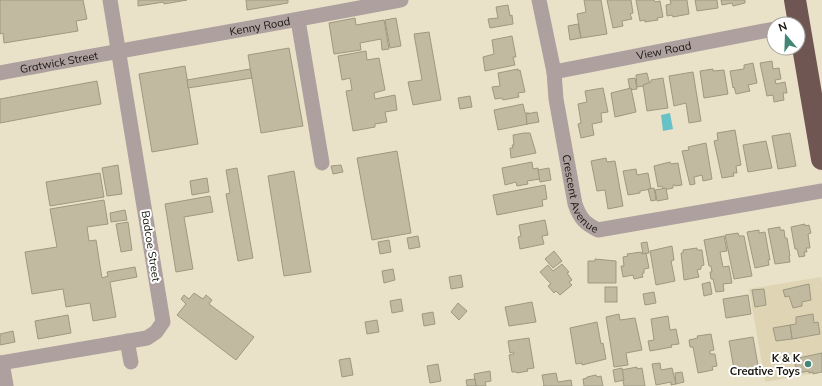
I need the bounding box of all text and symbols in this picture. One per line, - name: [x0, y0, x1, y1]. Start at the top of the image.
- street label: Kenny Road: [228, 14, 291, 39]
- north arrow: [766, 16, 806, 56]
- text: N: [777, 19, 789, 35]
- street label: View Road: [635, 38, 693, 63]
- street label: Gratwick Street: [19, 48, 99, 76]
- street label: Crescent Avenue: [559, 153, 601, 236]
- street label: Badcoe Street: [138, 210, 164, 283]
- place label: K & K Creative Toys: [730, 351, 801, 378]
- marker: K & K Creative Toys: [803, 359, 813, 369]

